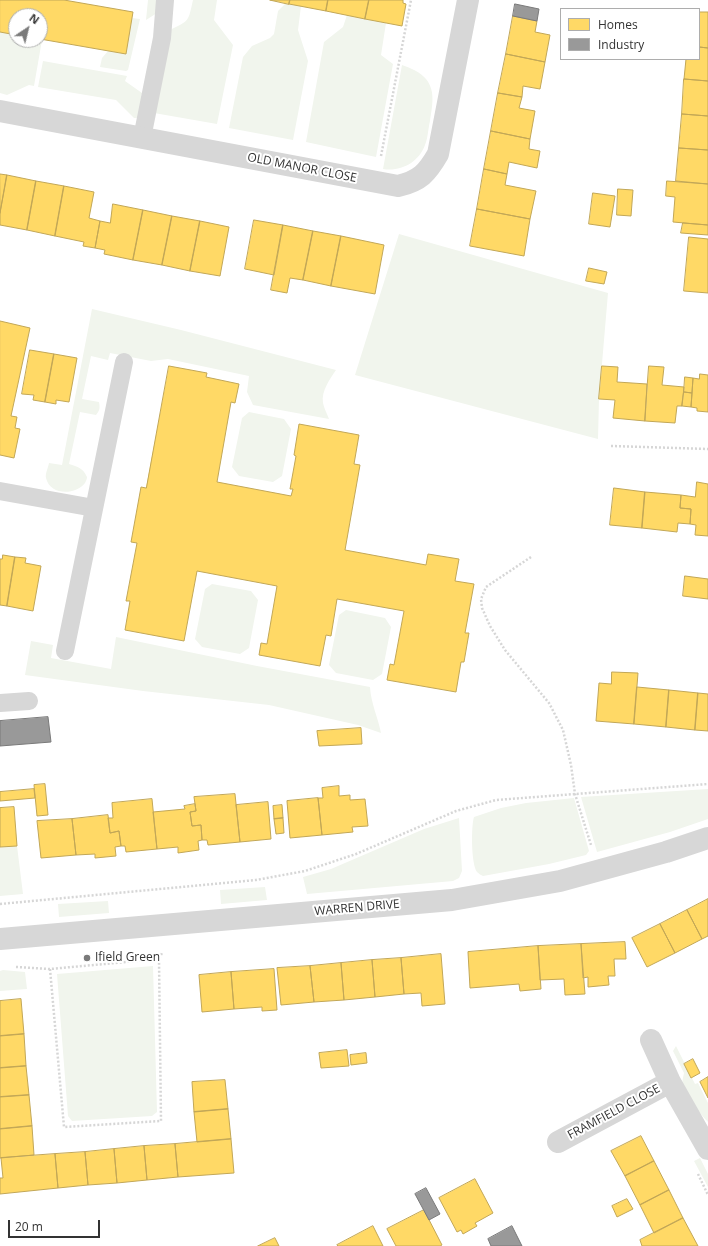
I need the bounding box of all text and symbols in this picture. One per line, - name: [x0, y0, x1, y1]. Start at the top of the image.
- north arrow: [8, 8, 48, 48]
- legend: [560, 8, 700, 60]
- text: N: [27, 10, 43, 27]
- text: Homes: [598, 16, 638, 33]
- text: Industry: [598, 36, 644, 53]
- street label: OLD MANOR CLOSE: [246, 150, 358, 186]
- street label: WARREN DRIVE: [314, 897, 400, 919]
- place label: Ifield Green: [95, 951, 160, 965]
- marker: Ifield Green: [82, 953, 92, 963]
- street label: FRAMFIELD CLOSE: [565, 1082, 663, 1142]
- scale bar: [10, 1212, 102, 1238]
- text: 20 m: [15, 1218, 43, 1235]

